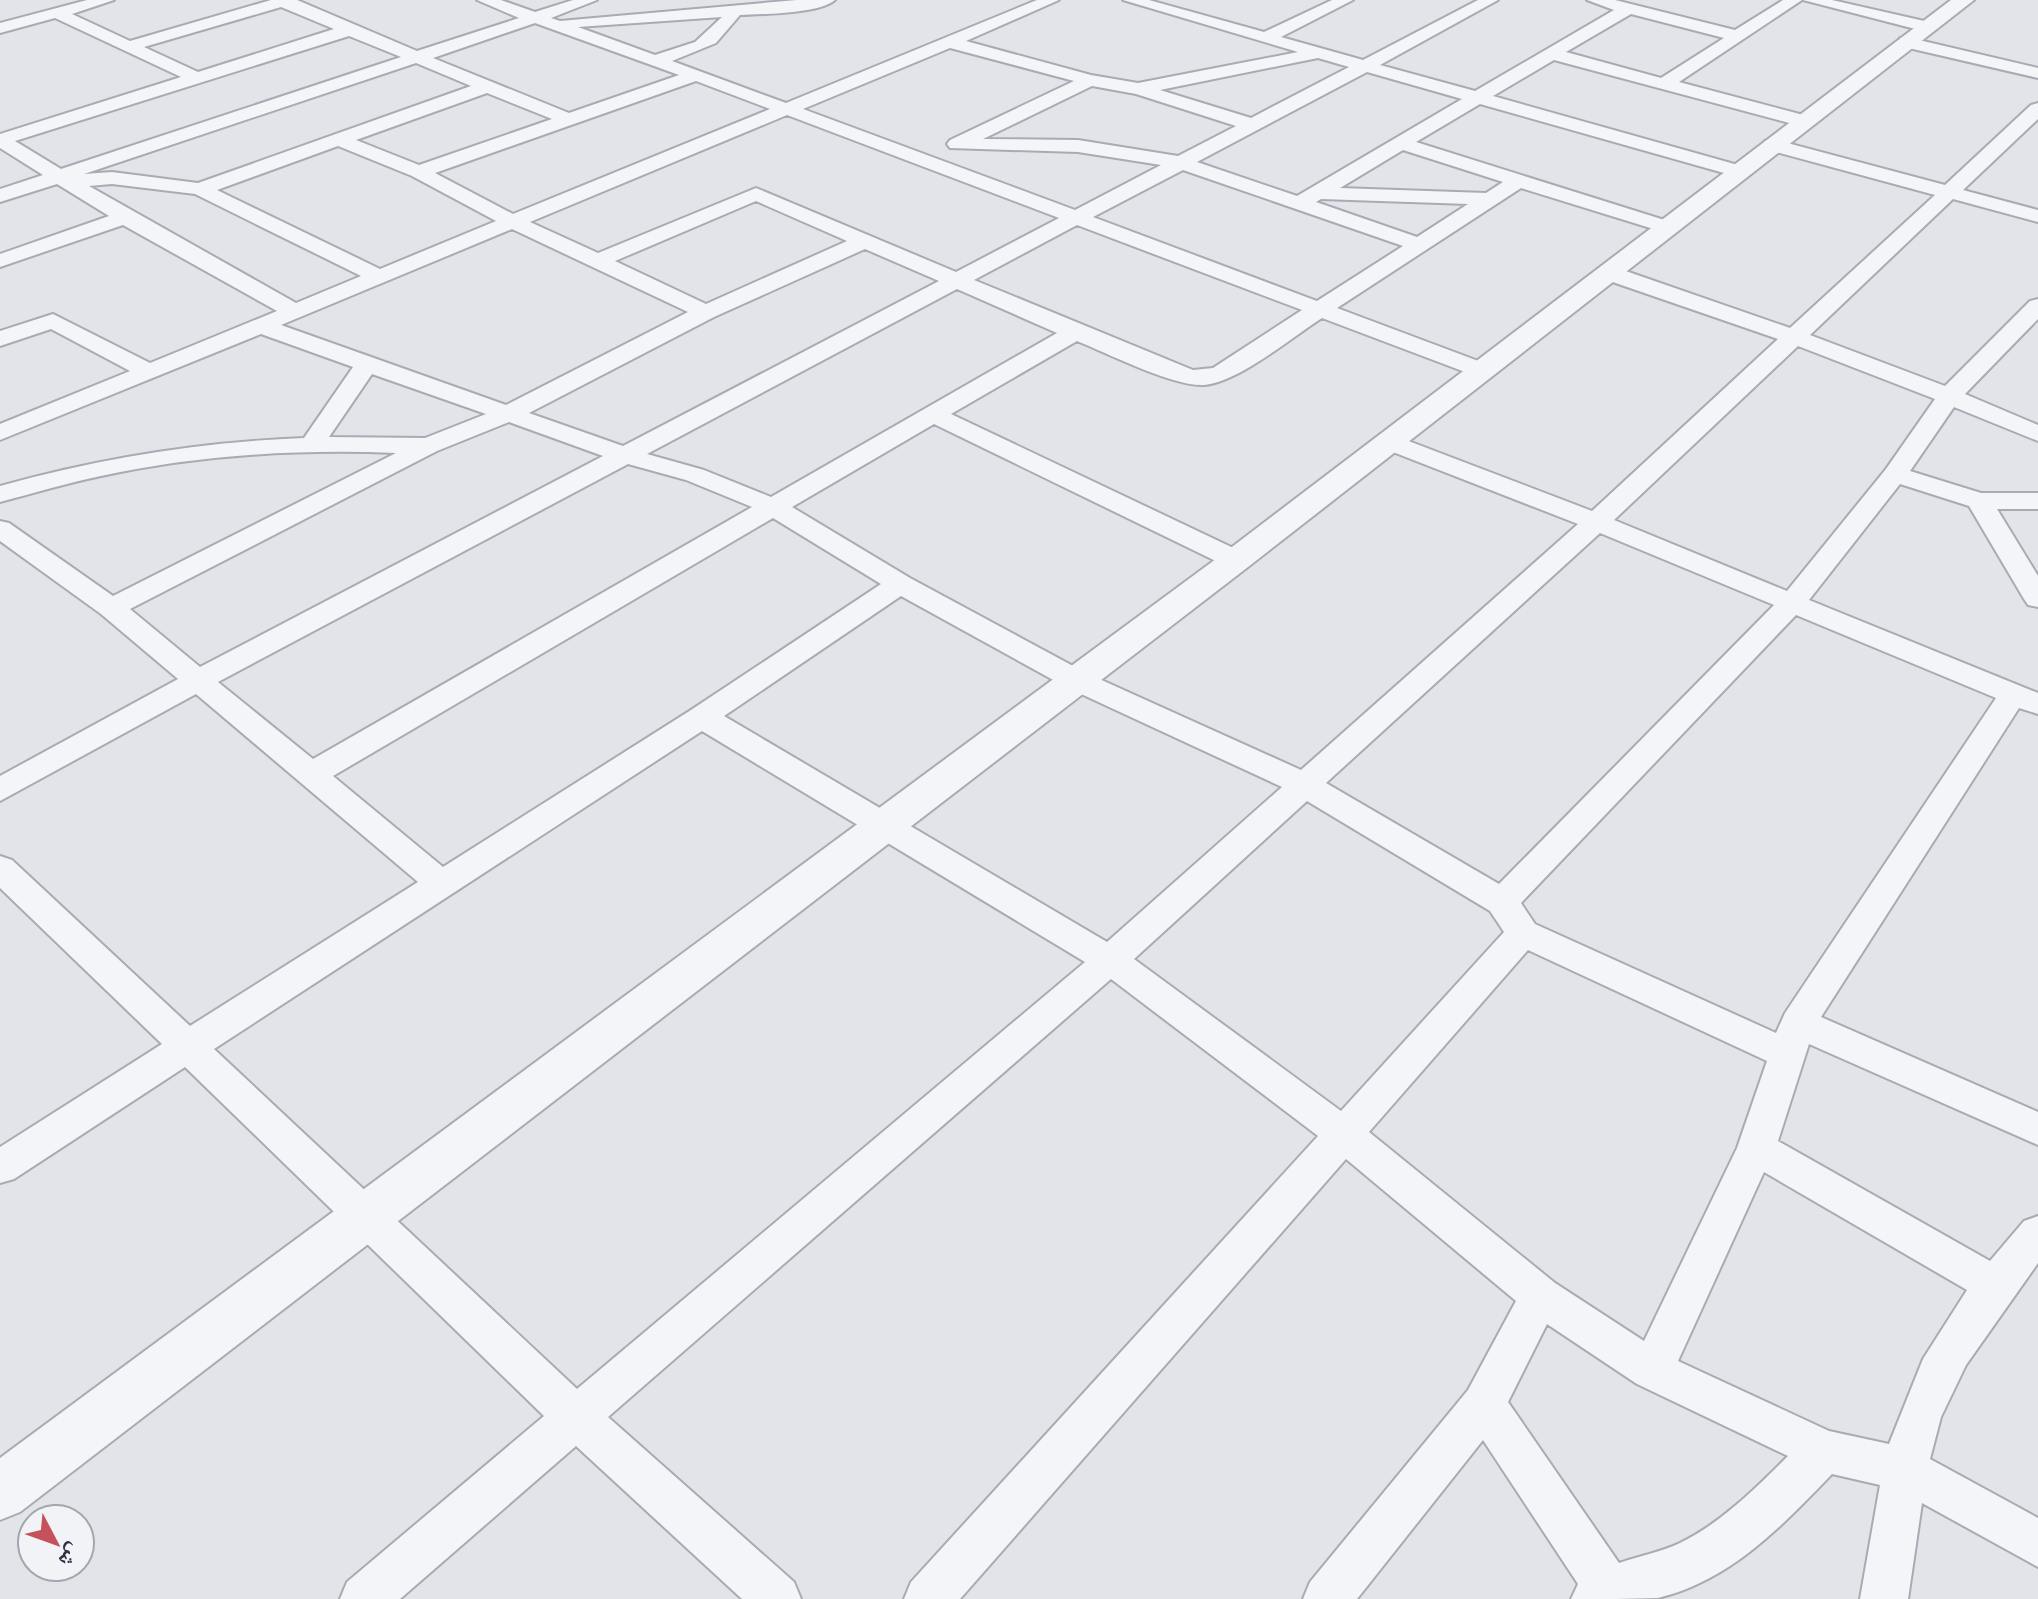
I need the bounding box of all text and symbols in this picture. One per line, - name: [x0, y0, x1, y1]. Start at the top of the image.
- north arrow: [16, 1503, 96, 1583]
- text: ش: [53, 1538, 88, 1573]

